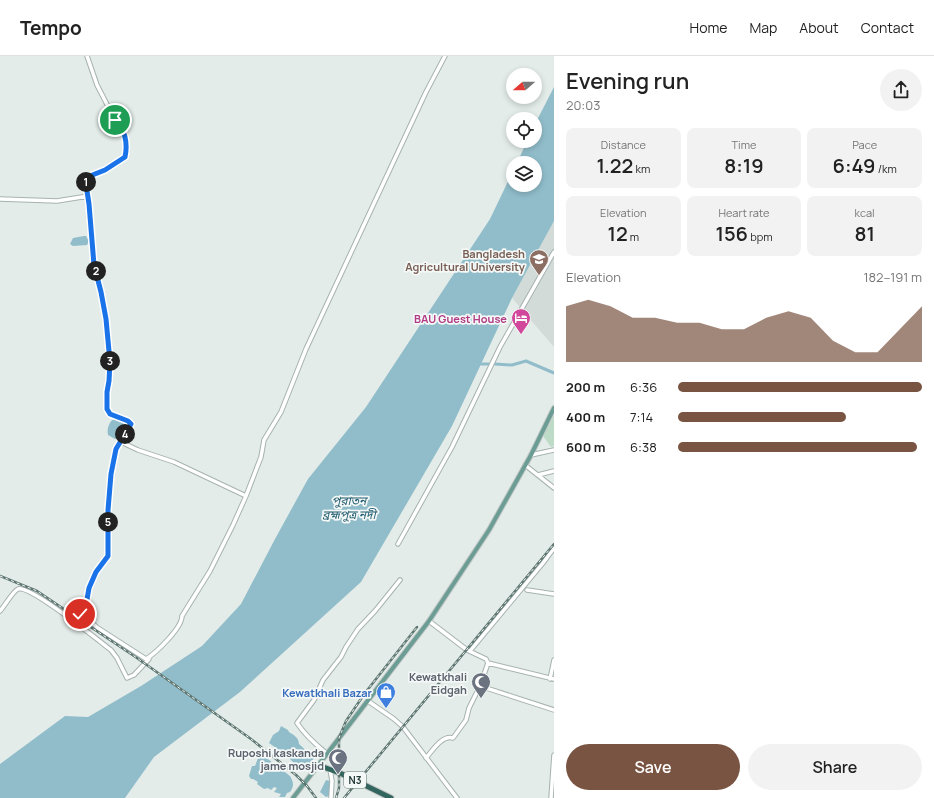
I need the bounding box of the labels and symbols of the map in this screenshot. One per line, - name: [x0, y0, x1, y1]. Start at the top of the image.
- north arrow: [506, 68, 542, 104]
- pin: [98, 103, 132, 137]
- pin: 1: [76, 172, 96, 192]
- place label: Bangladesh Agricultural University: [405, 246, 526, 274]
- school or university icon: Bangladesh Agricultural University: [528, 248, 550, 276]
- pin: 2: [86, 261, 106, 281]
- hotel icon: BAU Guest House: [510, 307, 532, 335]
- place label: BAU Guest House: [414, 311, 507, 326]
- pin: 3: [100, 351, 120, 371]
- pin: 4: [115, 424, 135, 444]
- water label: পুরাতন ব্রহ্মপুত্র নদী: [322, 492, 379, 523]
- pin: 5: [98, 512, 118, 532]
- pin: [63, 597, 97, 631]
- place label: Kewatkhali Eidgah: [409, 669, 467, 697]
- mosque icon: Kewatkhali Eidgah: [470, 671, 492, 699]
- shop icon: Kewatkhali Bazar: [375, 681, 397, 709]
- place label: Kewatkhali Bazar: [282, 685, 373, 700]
- place label: Ruposhi kaskanda jame mosjid: [228, 745, 324, 773]
- mosque icon: Ruposhi kaskanda jame mosjid: [327, 747, 349, 775]
- road number: N3: [344, 772, 366, 788]

